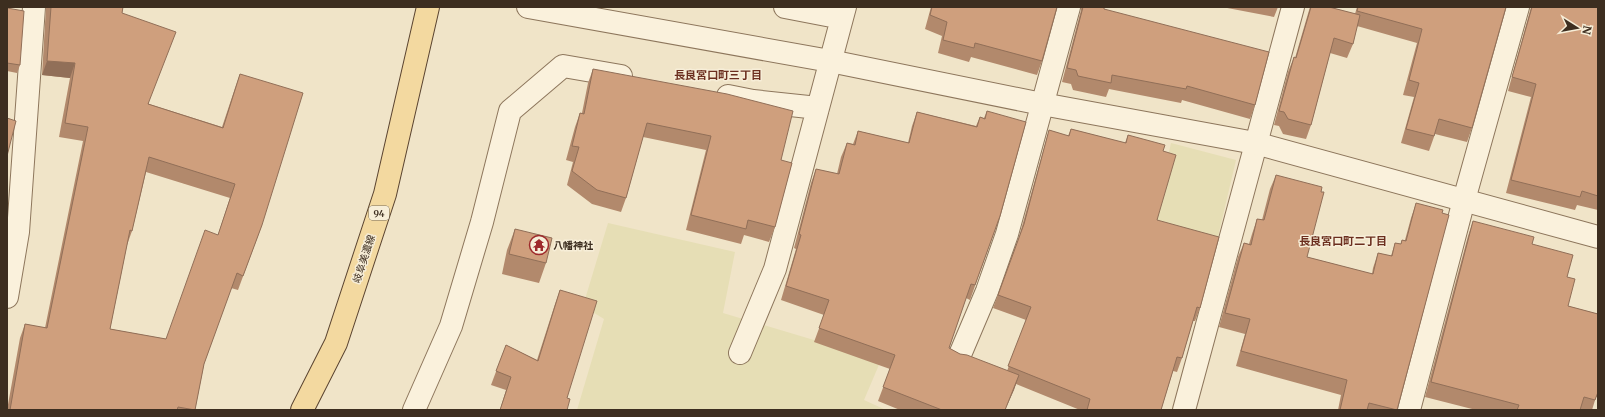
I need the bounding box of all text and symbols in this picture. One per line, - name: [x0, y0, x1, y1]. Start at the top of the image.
- north arrow: [1557, 8, 1597, 48]
- text: N: [1579, 24, 1595, 36]
- district label: 長良宮口町三丁目: [674, 68, 762, 82]
- road number: 94: [369, 206, 389, 220]
- street label: 岐阜美濃線: [350, 233, 378, 285]
- temple icon: 八幡神社: [528, 234, 550, 256]
- district label: 長良宮口町二丁目: [1299, 234, 1387, 248]
- place label: 八幡神社: [553, 239, 594, 252]

